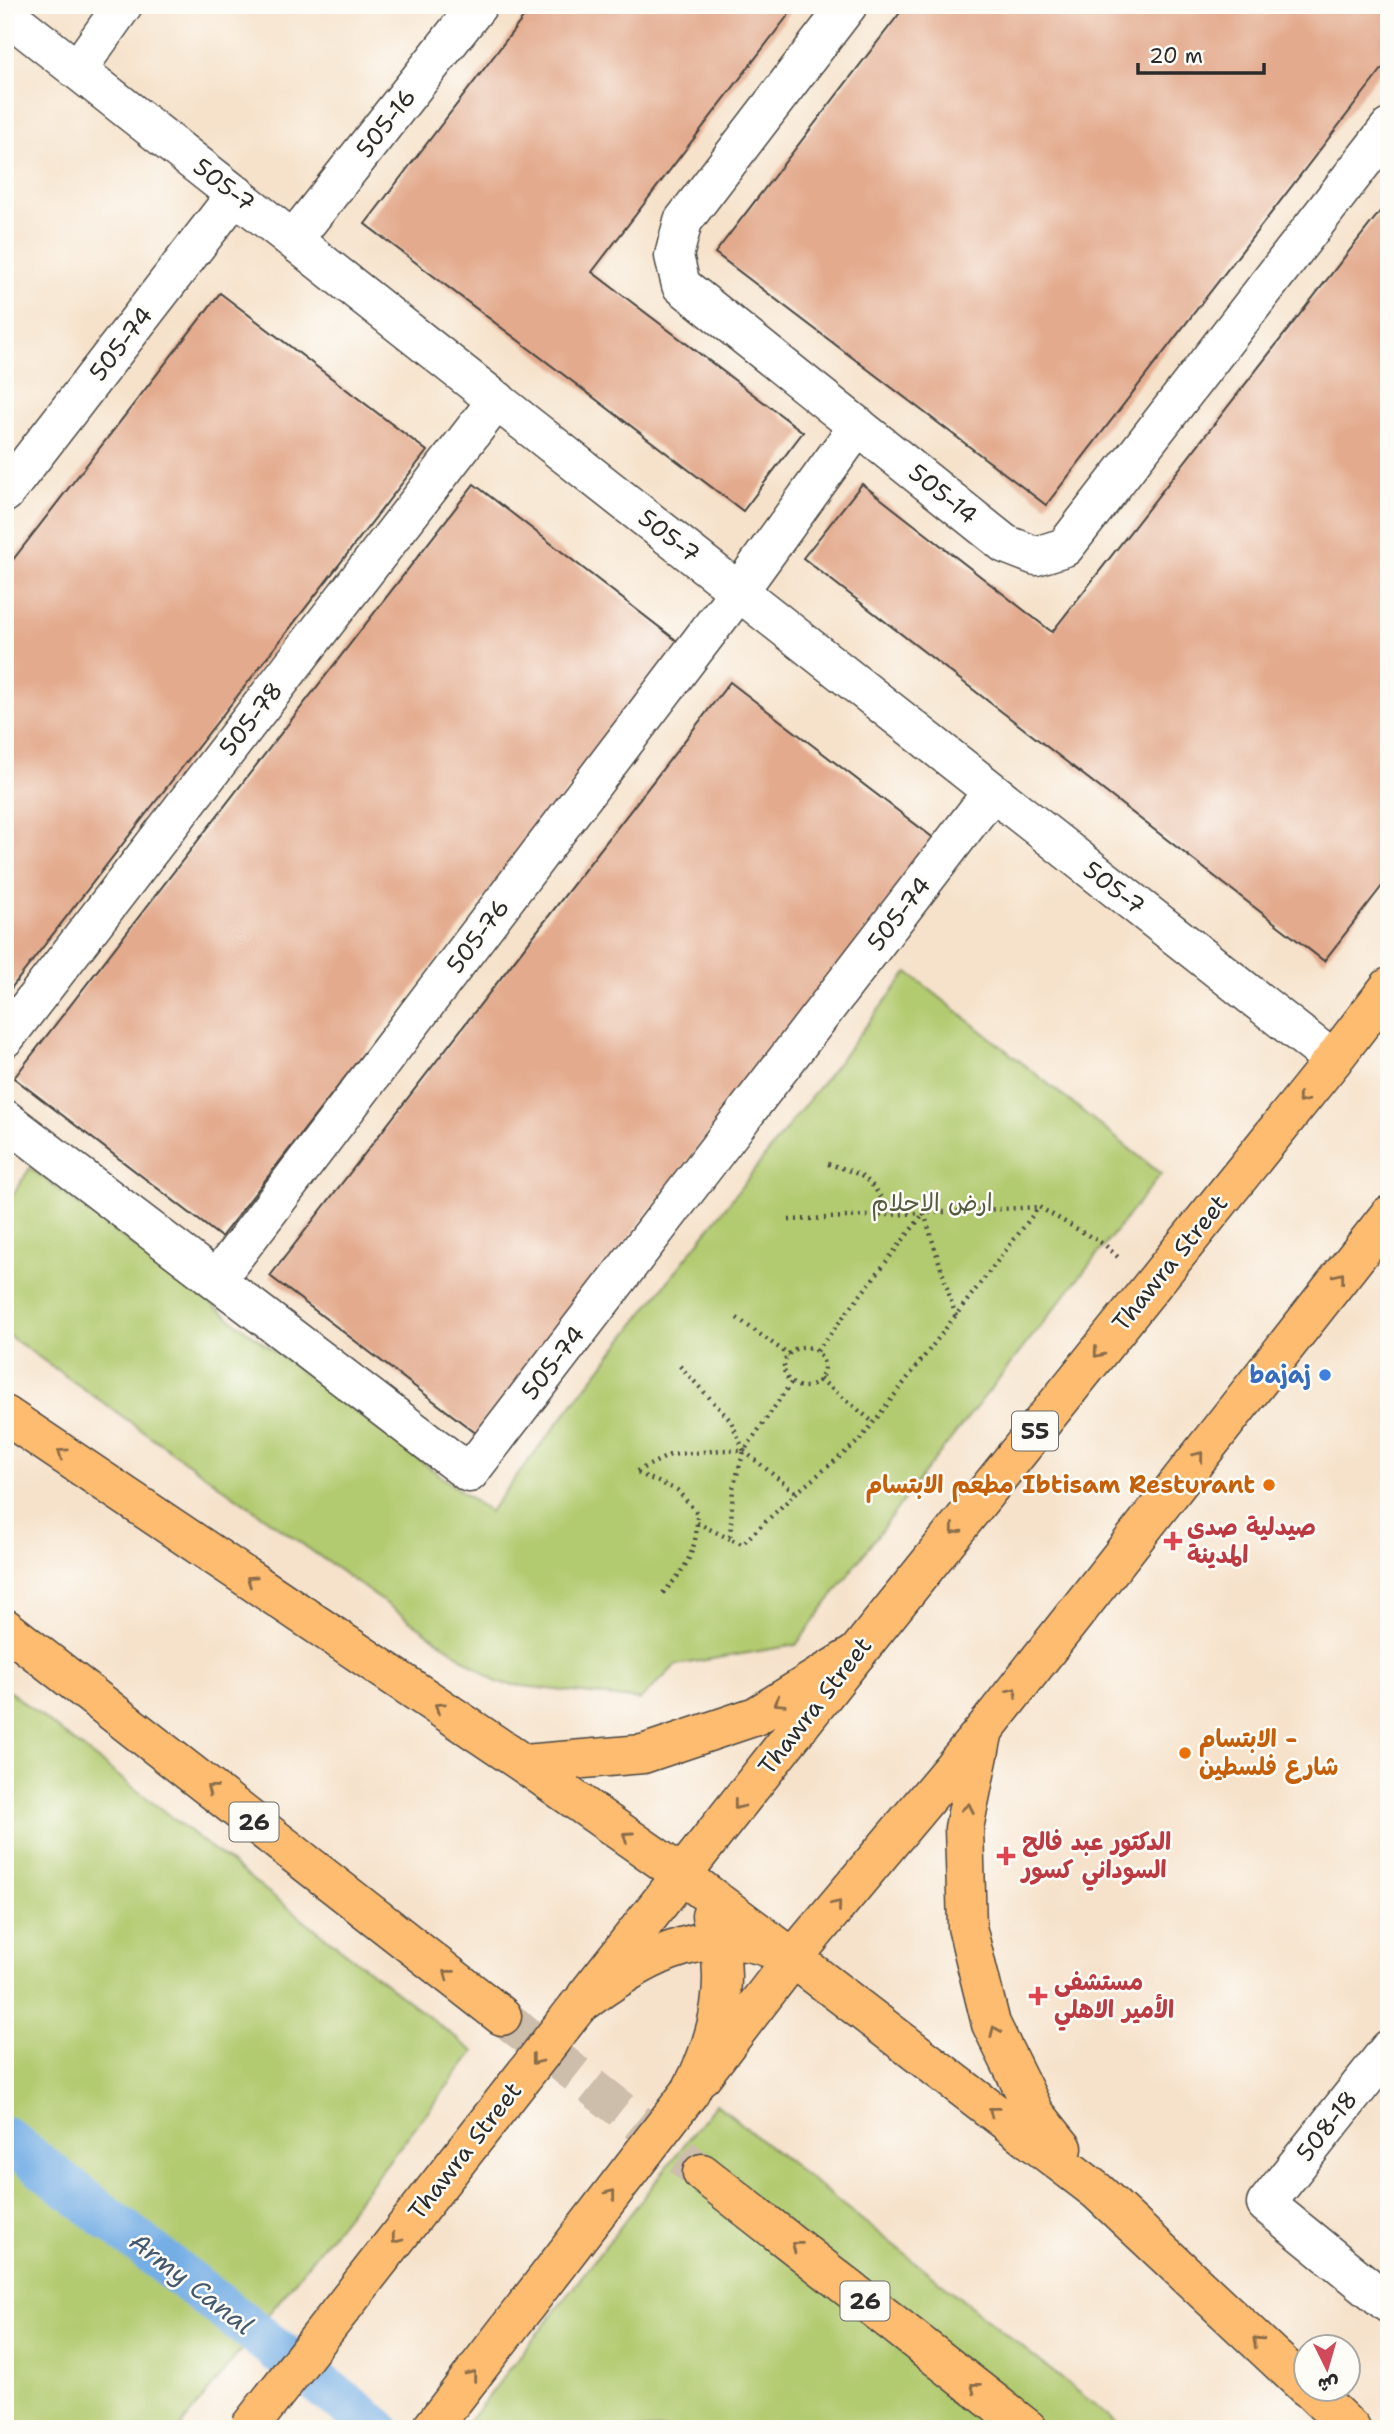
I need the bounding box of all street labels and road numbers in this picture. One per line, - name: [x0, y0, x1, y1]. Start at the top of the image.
- street label: 505-16: [349, 82, 423, 164]
- street label: 505-7: [187, 151, 261, 219]
- street label: 505-74: [82, 300, 160, 388]
- street label: 505-14: [902, 457, 984, 531]
- street label: 505-7: [632, 502, 706, 570]
- street label: 505-78: [212, 675, 290, 763]
- street label: 505-7: [1077, 854, 1151, 922]
- street label: 505-74: [860, 870, 938, 958]
- street label: 505-76: [439, 892, 517, 980]
- street label: Thawra Street: [1105, 1188, 1235, 1338]
- street label: 505-74: [514, 1319, 592, 1407]
- road number: 55: [1012, 1412, 1058, 1450]
- street label: Thawra Street: [751, 1630, 879, 1782]
- road number: 26: [230, 1802, 278, 1842]
- street label: Thawra Street: [401, 2075, 529, 2227]
- street label: 508-18: [1289, 2084, 1365, 2168]
- road number: 26: [840, 2282, 890, 2320]

